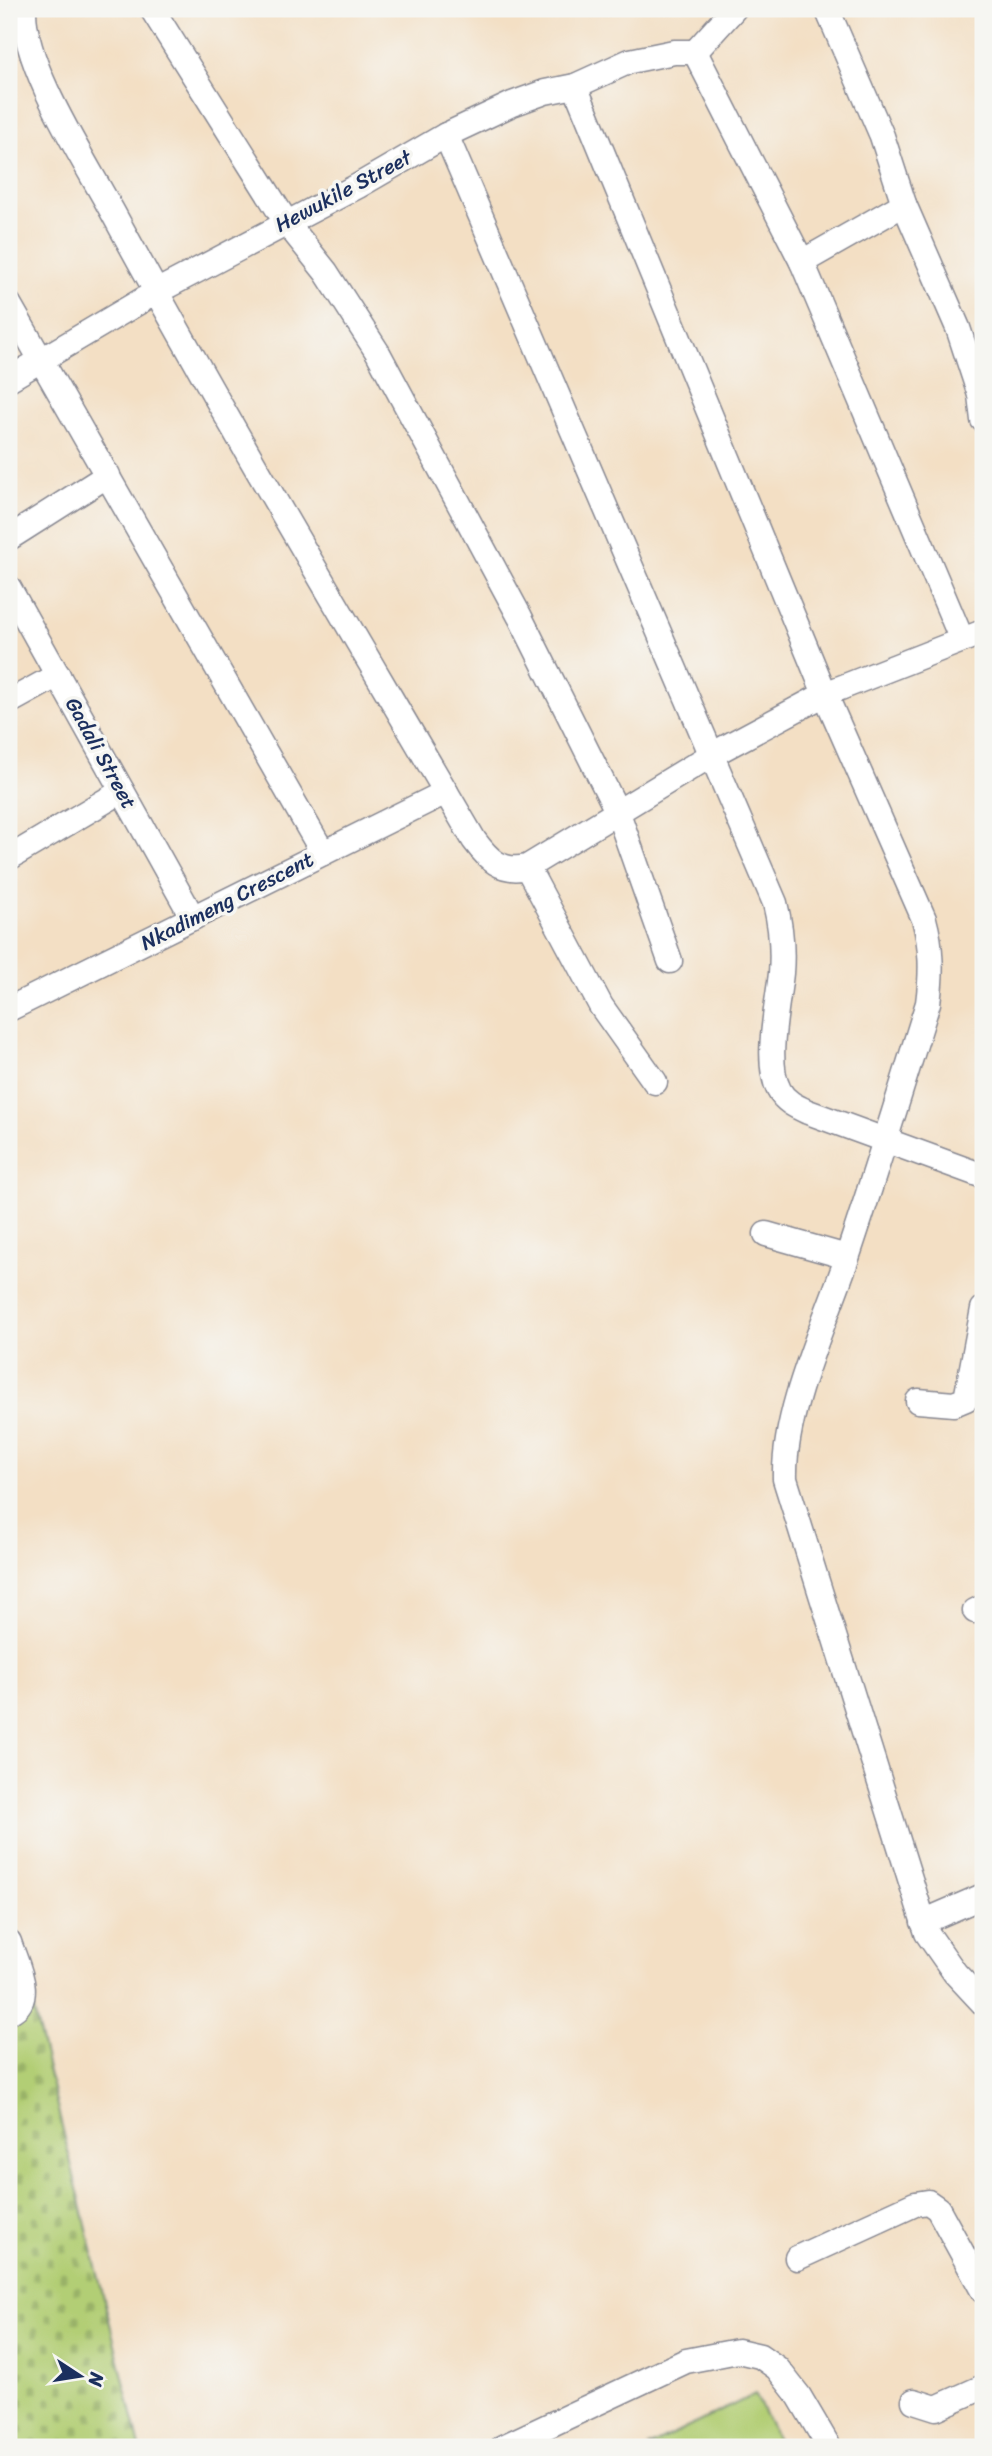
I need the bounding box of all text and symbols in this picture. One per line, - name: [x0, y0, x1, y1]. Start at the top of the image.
- street label: Hewukile Street: [267, 138, 420, 243]
- street label: Gadali Street: [54, 690, 148, 816]
- street label: Nkadimeng Crescent: [133, 841, 321, 961]
- north arrow: [46, 2340, 116, 2410]
- text: N: [78, 2369, 114, 2390]

